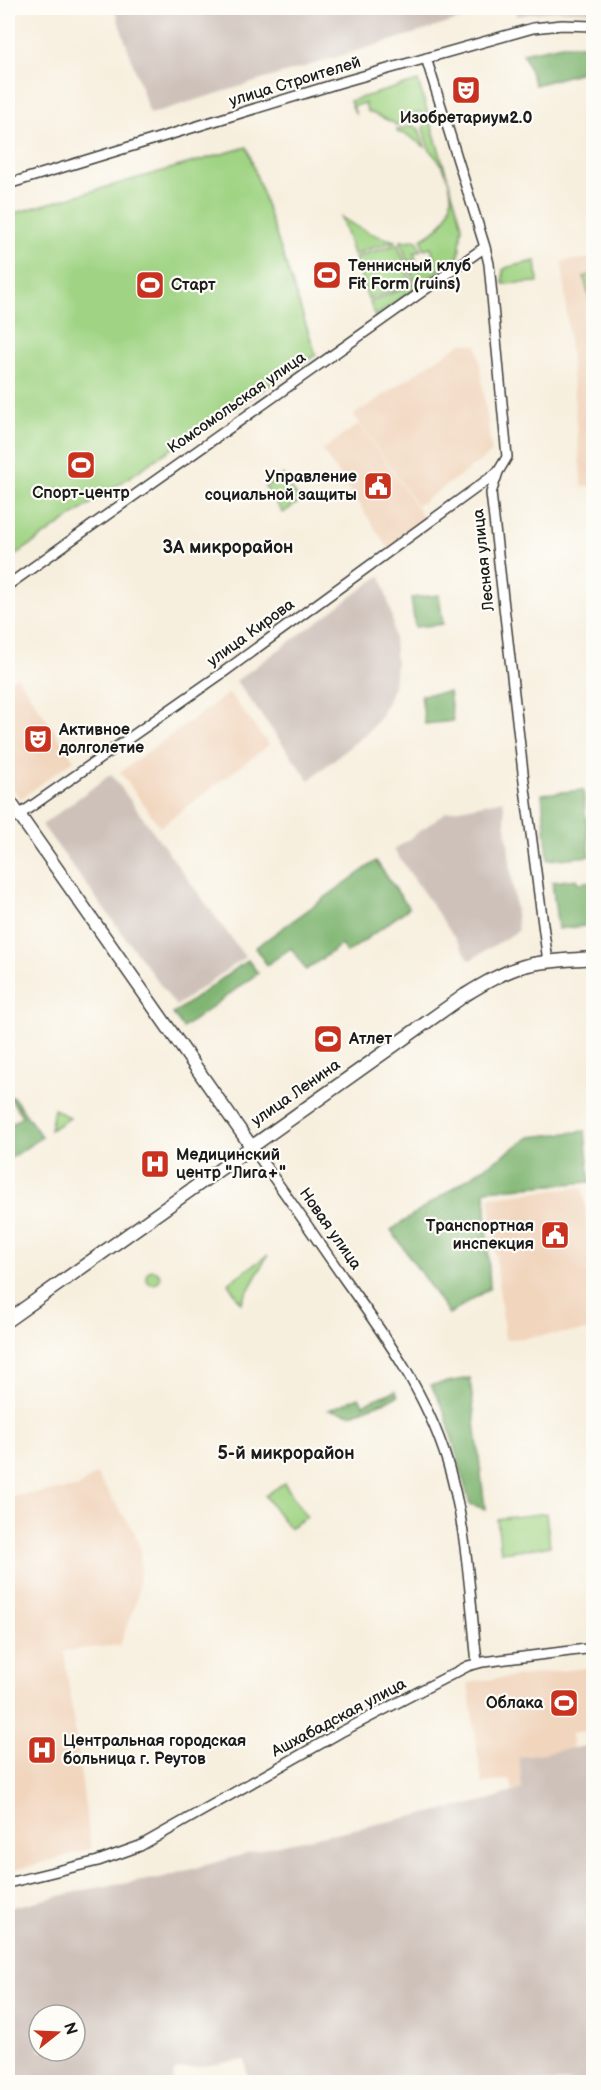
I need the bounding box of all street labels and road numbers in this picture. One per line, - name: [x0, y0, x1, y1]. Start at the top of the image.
- street label: улица Строителей: [227, 53, 363, 111]
- street label: Комсомольская улица: [164, 348, 310, 458]
- street label: Лесная улица: [469, 507, 499, 613]
- street label: улица Кирова: [204, 595, 299, 671]
- street label: улица Ленина: [248, 1055, 345, 1131]
- street label: Новая улица: [295, 1184, 365, 1274]
- street label: Ашхабадская улица: [268, 1674, 410, 1762]

